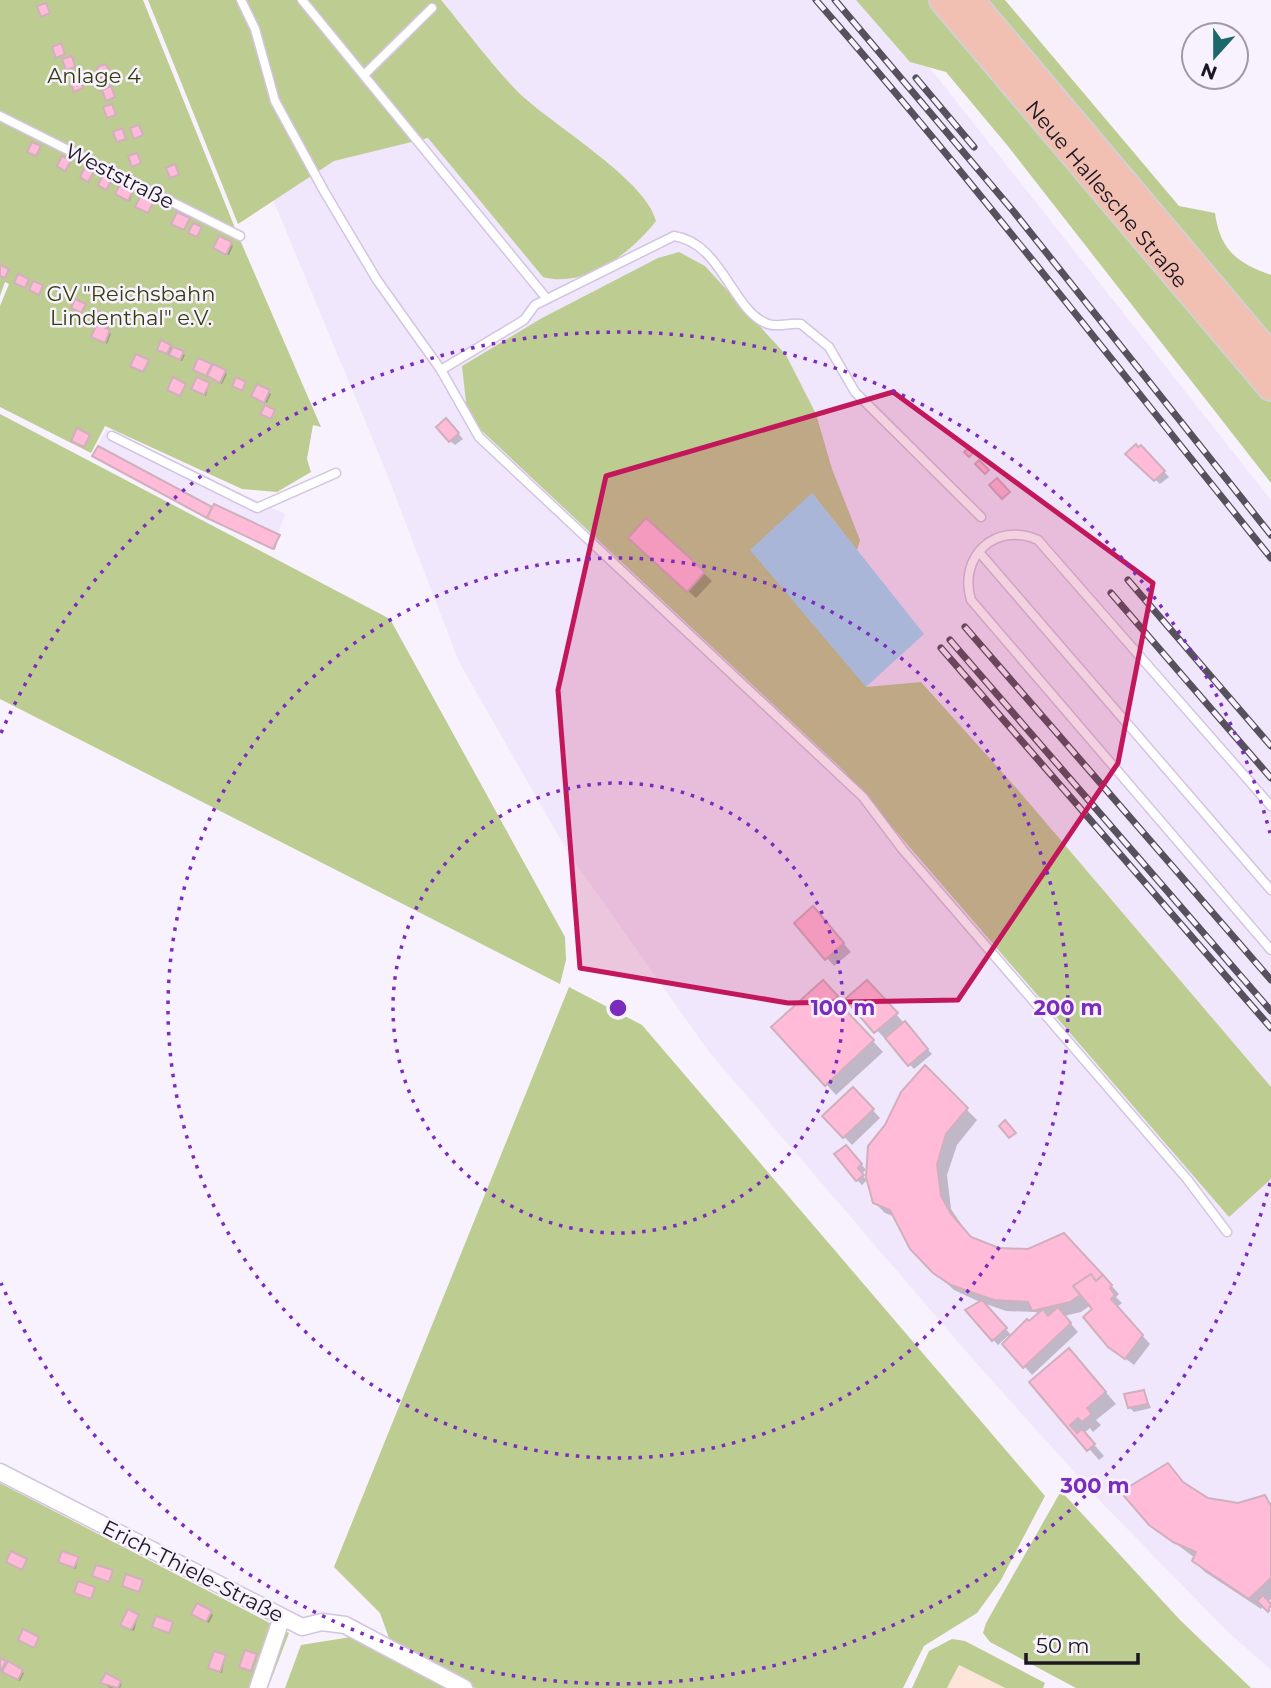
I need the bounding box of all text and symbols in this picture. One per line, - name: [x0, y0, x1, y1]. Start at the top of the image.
- north arrow: [1180, 21, 1250, 91]
- text: N: [1198, 58, 1220, 85]
- park label: Anlage 4: [47, 63, 141, 88]
- street label: Neue Hallesche Straße: [1021, 95, 1194, 293]
- street label: Weststraße: [61, 138, 179, 214]
- park label: GV "Reichsbahn Lindenthal" e.V.: [47, 281, 215, 330]
- text: 100 m: [811, 995, 875, 1020]
- text: 200 m: [1034, 995, 1102, 1020]
- centre of rings: [606, 996, 630, 1020]
- text: 300 m: [1060, 1473, 1129, 1498]
- street label: Erich-Thiele-Straße: [98, 1514, 288, 1628]
- scale bar: [1026, 1622, 1138, 1666]
- text: 50 m: [1036, 1633, 1090, 1658]

